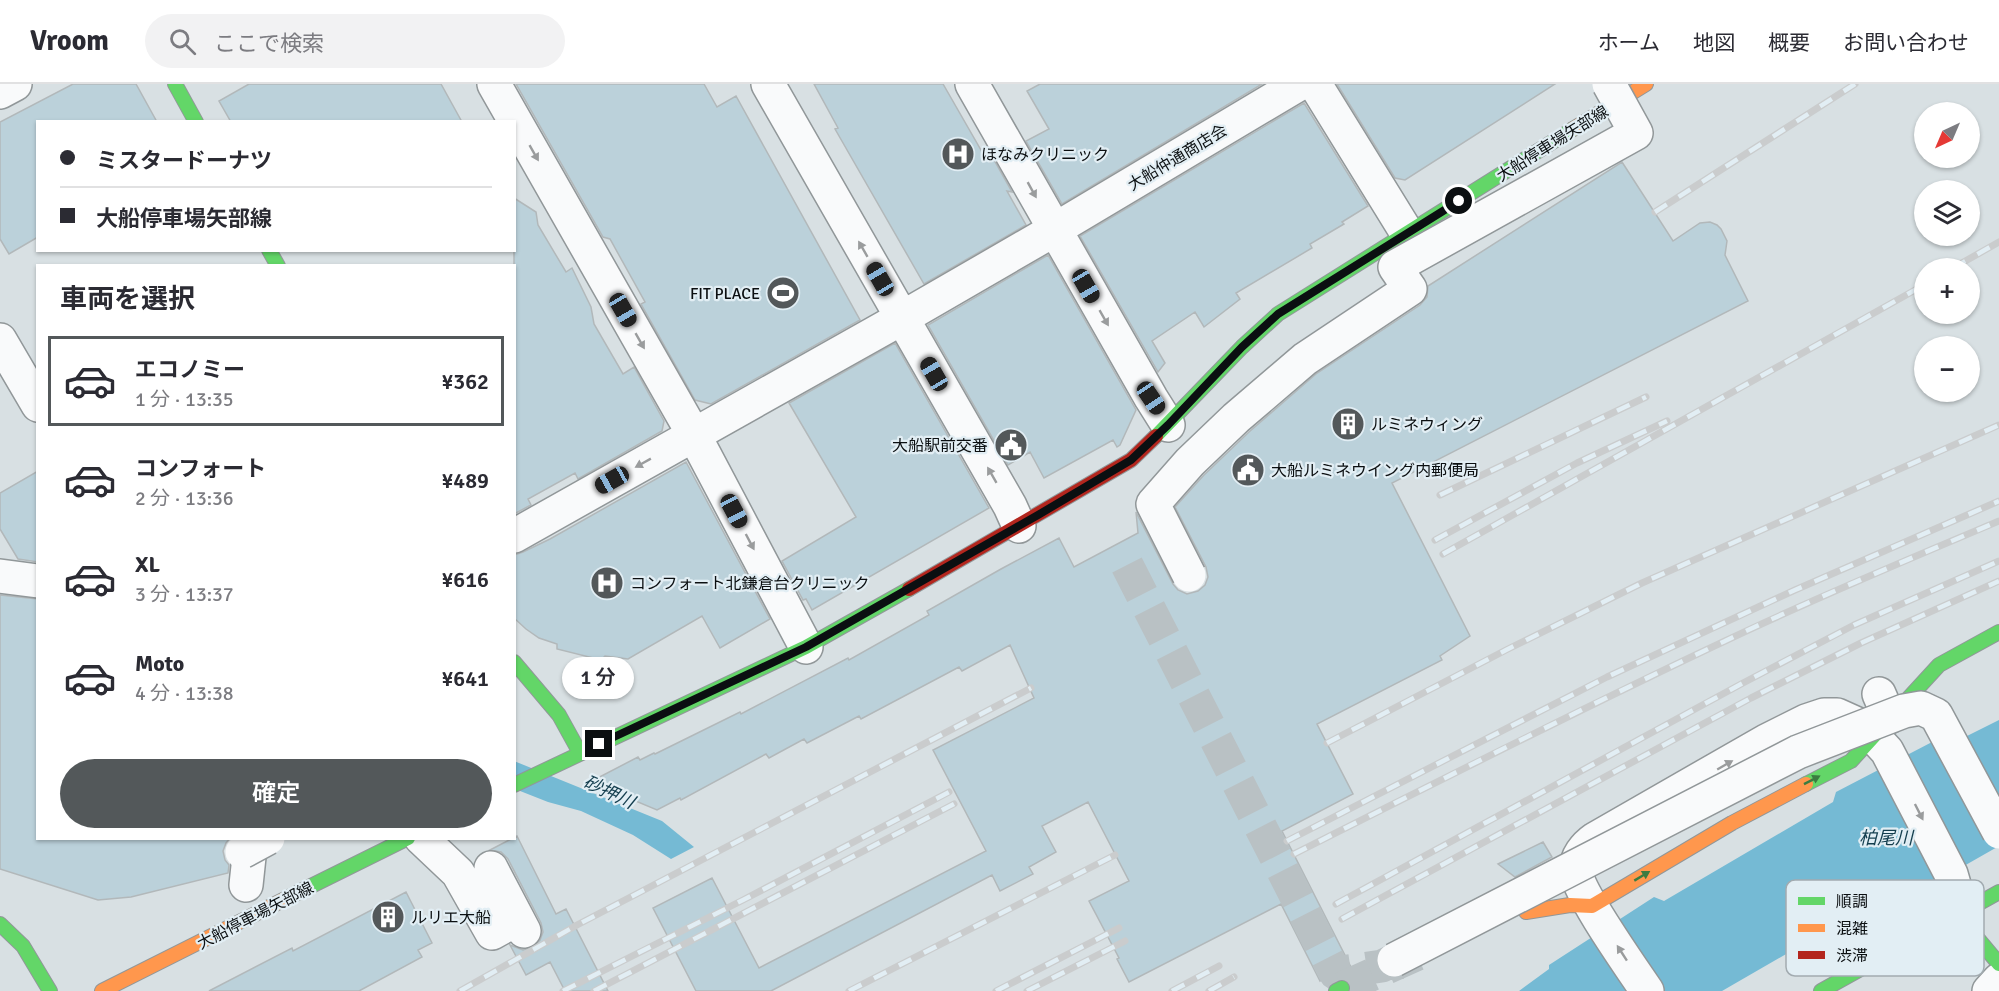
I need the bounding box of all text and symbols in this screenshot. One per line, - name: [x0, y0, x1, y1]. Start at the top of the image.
- search box: [145, 14, 565, 68]
- text: Vroom: [30, 24, 109, 58]
- icon: search: [166, 25, 199, 58]
- text: ここで検索: [214, 30, 324, 57]
- text: ホーム: [1598, 30, 1660, 56]
- text: 地図: [1693, 30, 1735, 56]
- text: 概要: [1768, 30, 1810, 56]
- text: お問い合わせ: [1843, 30, 1969, 56]
- street label: 大船停車場矢部線: [1493, 101, 1612, 186]
- north arrow: [1914, 102, 1980, 168]
- map controls: [1914, 102, 1980, 402]
- street label: 大船仲通商店会: [1124, 120, 1231, 195]
- hospital icon: ほなみクリニック: [940, 136, 976, 172]
- one-way arrow: [528, 145, 539, 161]
- place label: ほなみクリニック: [981, 145, 1109, 165]
- text: ミスタードーナツ: [96, 147, 272, 174]
- button: layers: [1914, 180, 1980, 246]
- one-way arrow: [1026, 182, 1037, 198]
- route start: [1445, 187, 1472, 214]
- text: 大船停車場矢部線: [96, 205, 272, 232]
- one-way arrow: [858, 240, 868, 257]
- button: +: [1914, 258, 1980, 324]
- car: [863, 259, 897, 299]
- car: [1069, 266, 1103, 306]
- sports icon: FIT PLACE: [765, 275, 801, 311]
- text: 車両を選択: [60, 283, 195, 316]
- place label: FIT PLACE: [690, 284, 760, 304]
- car: [606, 290, 640, 330]
- one-way arrow: [1099, 310, 1110, 326]
- one-way arrow: [635, 333, 646, 349]
- button: −: [1914, 336, 1980, 402]
- icon: car: [63, 354, 117, 408]
- car: [917, 354, 951, 394]
- text: エコノミー: [135, 356, 245, 383]
- text: ¥362: [441, 368, 489, 395]
- car: [1133, 378, 1169, 418]
- text: 1 分 · 13:35: [135, 387, 234, 412]
- building icon: ルミネウィング: [1330, 406, 1366, 442]
- place label: ルミネウィング: [1371, 415, 1483, 435]
- public building icon: 大船駅前交番: [993, 427, 1029, 463]
- place label: 大船駅前交番: [892, 436, 988, 456]
- public building icon: 大船ルミネウイング内郵便局: [1230, 452, 1266, 488]
- icon: car: [63, 453, 117, 507]
- text: コンフォート: [135, 455, 266, 482]
- one-way arrow: [634, 458, 651, 468]
- place label: 大船ルミネウイング内郵便局: [1271, 461, 1479, 481]
- car: [592, 463, 632, 497]
- one-way arrow: [987, 466, 997, 483]
- text: ¥489: [441, 467, 489, 494]
- text: 2 分 · 13:36: [135, 486, 234, 511]
- car: [718, 491, 750, 531]
- one-way arrow: [745, 534, 755, 551]
- text: XL: [135, 551, 160, 578]
- icon: car: [63, 552, 117, 606]
- hospital icon: コンフォート北鎌倉台クリニック: [589, 565, 625, 601]
- text: ¥616: [441, 566, 489, 593]
- place label: コンフォート北鎌倉台クリニック: [630, 574, 870, 594]
- text: 3 分 · 13:37: [135, 582, 234, 607]
- text: Moto: [135, 650, 184, 677]
- icon: car: [63, 651, 117, 705]
- callout: 1 分: [563, 657, 635, 699]
- text: ¥641: [441, 665, 489, 692]
- text: 1 分: [580, 665, 616, 690]
- text: 4 分 · 13:38: [135, 681, 234, 706]
- route end: [585, 730, 612, 757]
- button: 確定: [60, 759, 492, 828]
- one-way arrow: [1717, 759, 1733, 770]
- water label: 砂押川: [580, 771, 640, 814]
- one-way arrow: [1804, 776, 1821, 785]
- one-way arrow: [1914, 803, 1924, 820]
- water label: 柏尾川: [1859, 827, 1915, 849]
- one-way arrow: [1634, 870, 1650, 881]
- street label: 大船停車場矢部線: [194, 878, 317, 954]
- legend: [1786, 880, 1984, 976]
- text: 順調: [1836, 892, 1868, 912]
- building icon: ルリエ大船: [370, 899, 406, 935]
- place label: ルリエ大船: [411, 908, 491, 928]
- text: 混雑: [1836, 919, 1868, 939]
- one-way arrow: [1616, 945, 1628, 961]
- text: 渋滞: [1836, 946, 1868, 966]

